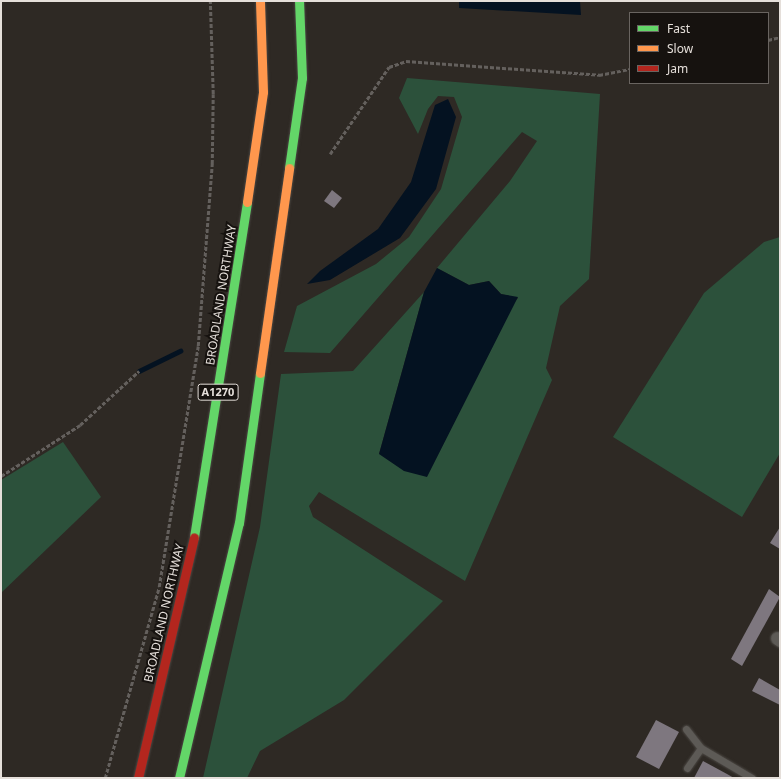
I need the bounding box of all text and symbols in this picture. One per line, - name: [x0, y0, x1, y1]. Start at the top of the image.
- legend: [629, 12, 769, 84]
- text: Fast: [667, 20, 690, 37]
- text: Slow: [667, 40, 693, 57]
- text: Jam: [667, 60, 688, 77]
- street label: BROADLAND NORTHWAY: [203, 224, 239, 366]
- road number: A1270: [197, 383, 239, 401]
- street label: BROADLAND NORTHWAY: [141, 542, 187, 684]

